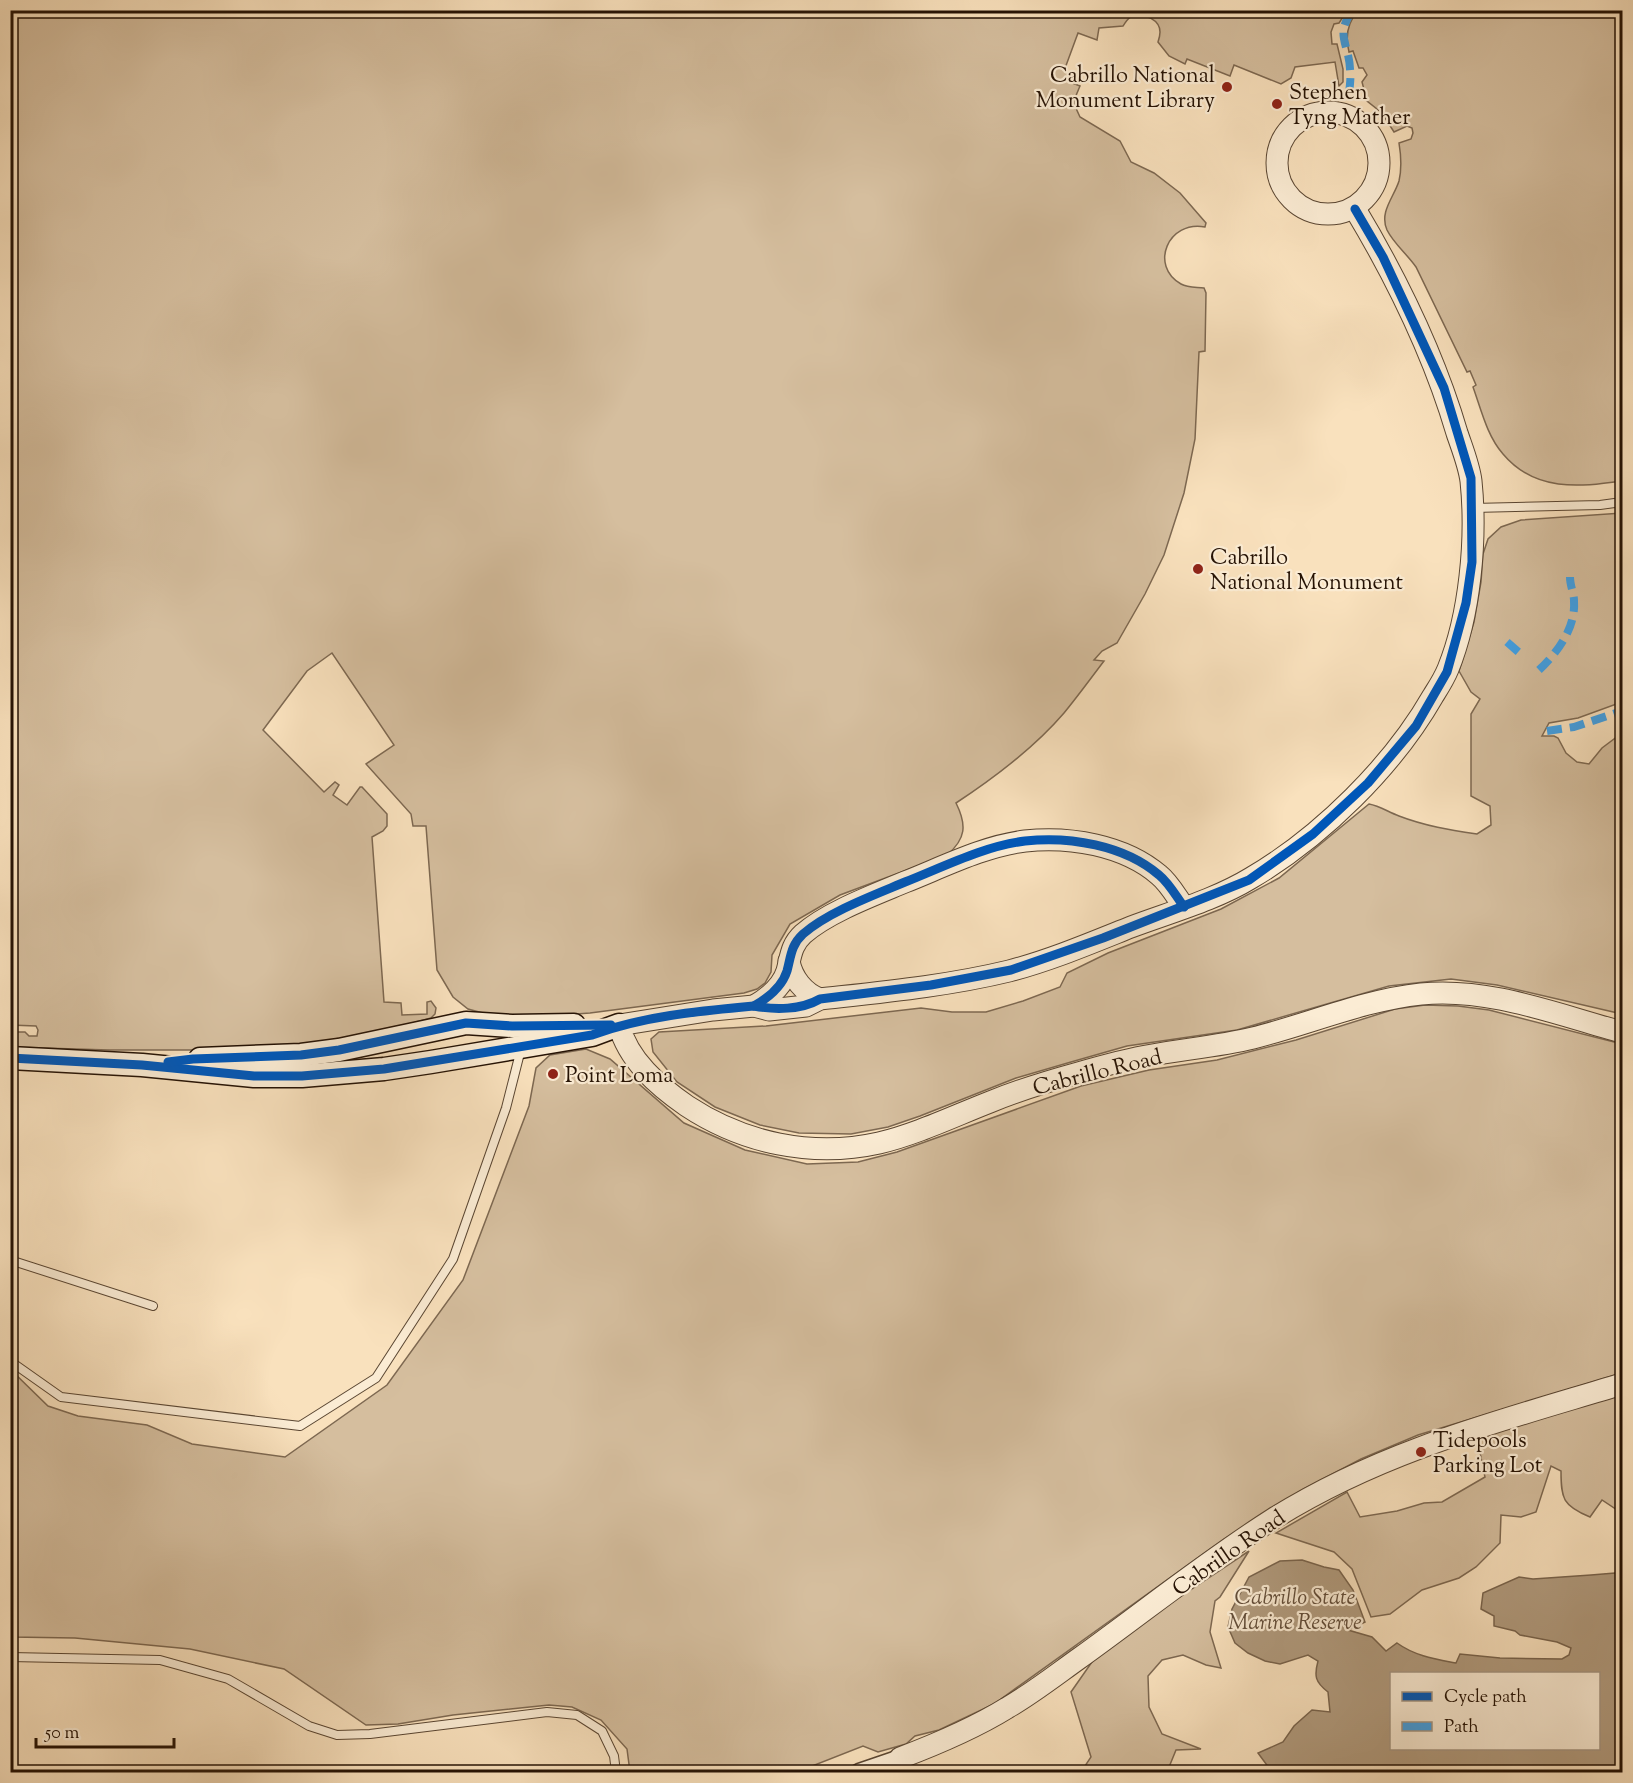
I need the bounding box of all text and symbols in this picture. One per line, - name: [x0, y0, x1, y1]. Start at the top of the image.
- place label: Cabrillo National Monument Library: [1036, 61, 1215, 118]
- place label: Stephen Tyng Mather: [1289, 78, 1411, 135]
- marker: Cabrillo National Monument Library: [1220, 80, 1234, 94]
- marker: Stephen Tyng Mather: [1270, 97, 1284, 111]
- place label: Cabrillo National Monument: [1210, 543, 1403, 600]
- marker: Cabrillo National Monument: [1191, 562, 1205, 576]
- street label: Cabrillo Road: [1030, 1042, 1166, 1105]
- place label: Point Loma: [565, 1061, 673, 1093]
- marker: Point Loma: [546, 1067, 560, 1081]
- place label: Tidepools Parking Lot: [1433, 1426, 1543, 1483]
- marker: Tidepools Parking Lot: [1414, 1445, 1428, 1459]
- street label: Cabrillo Road: [1166, 1503, 1293, 1605]
- park label: Cabrillo State Marine Reserve: [1228, 1583, 1362, 1640]
- legend: [1390, 1672, 1600, 1750]
- text: Cycle path: [1444, 1685, 1527, 1711]
- scale bar: [36, 1711, 174, 1749]
- text: Path: [1444, 1715, 1479, 1741]
- text: 50 m: [44, 1721, 80, 1747]

